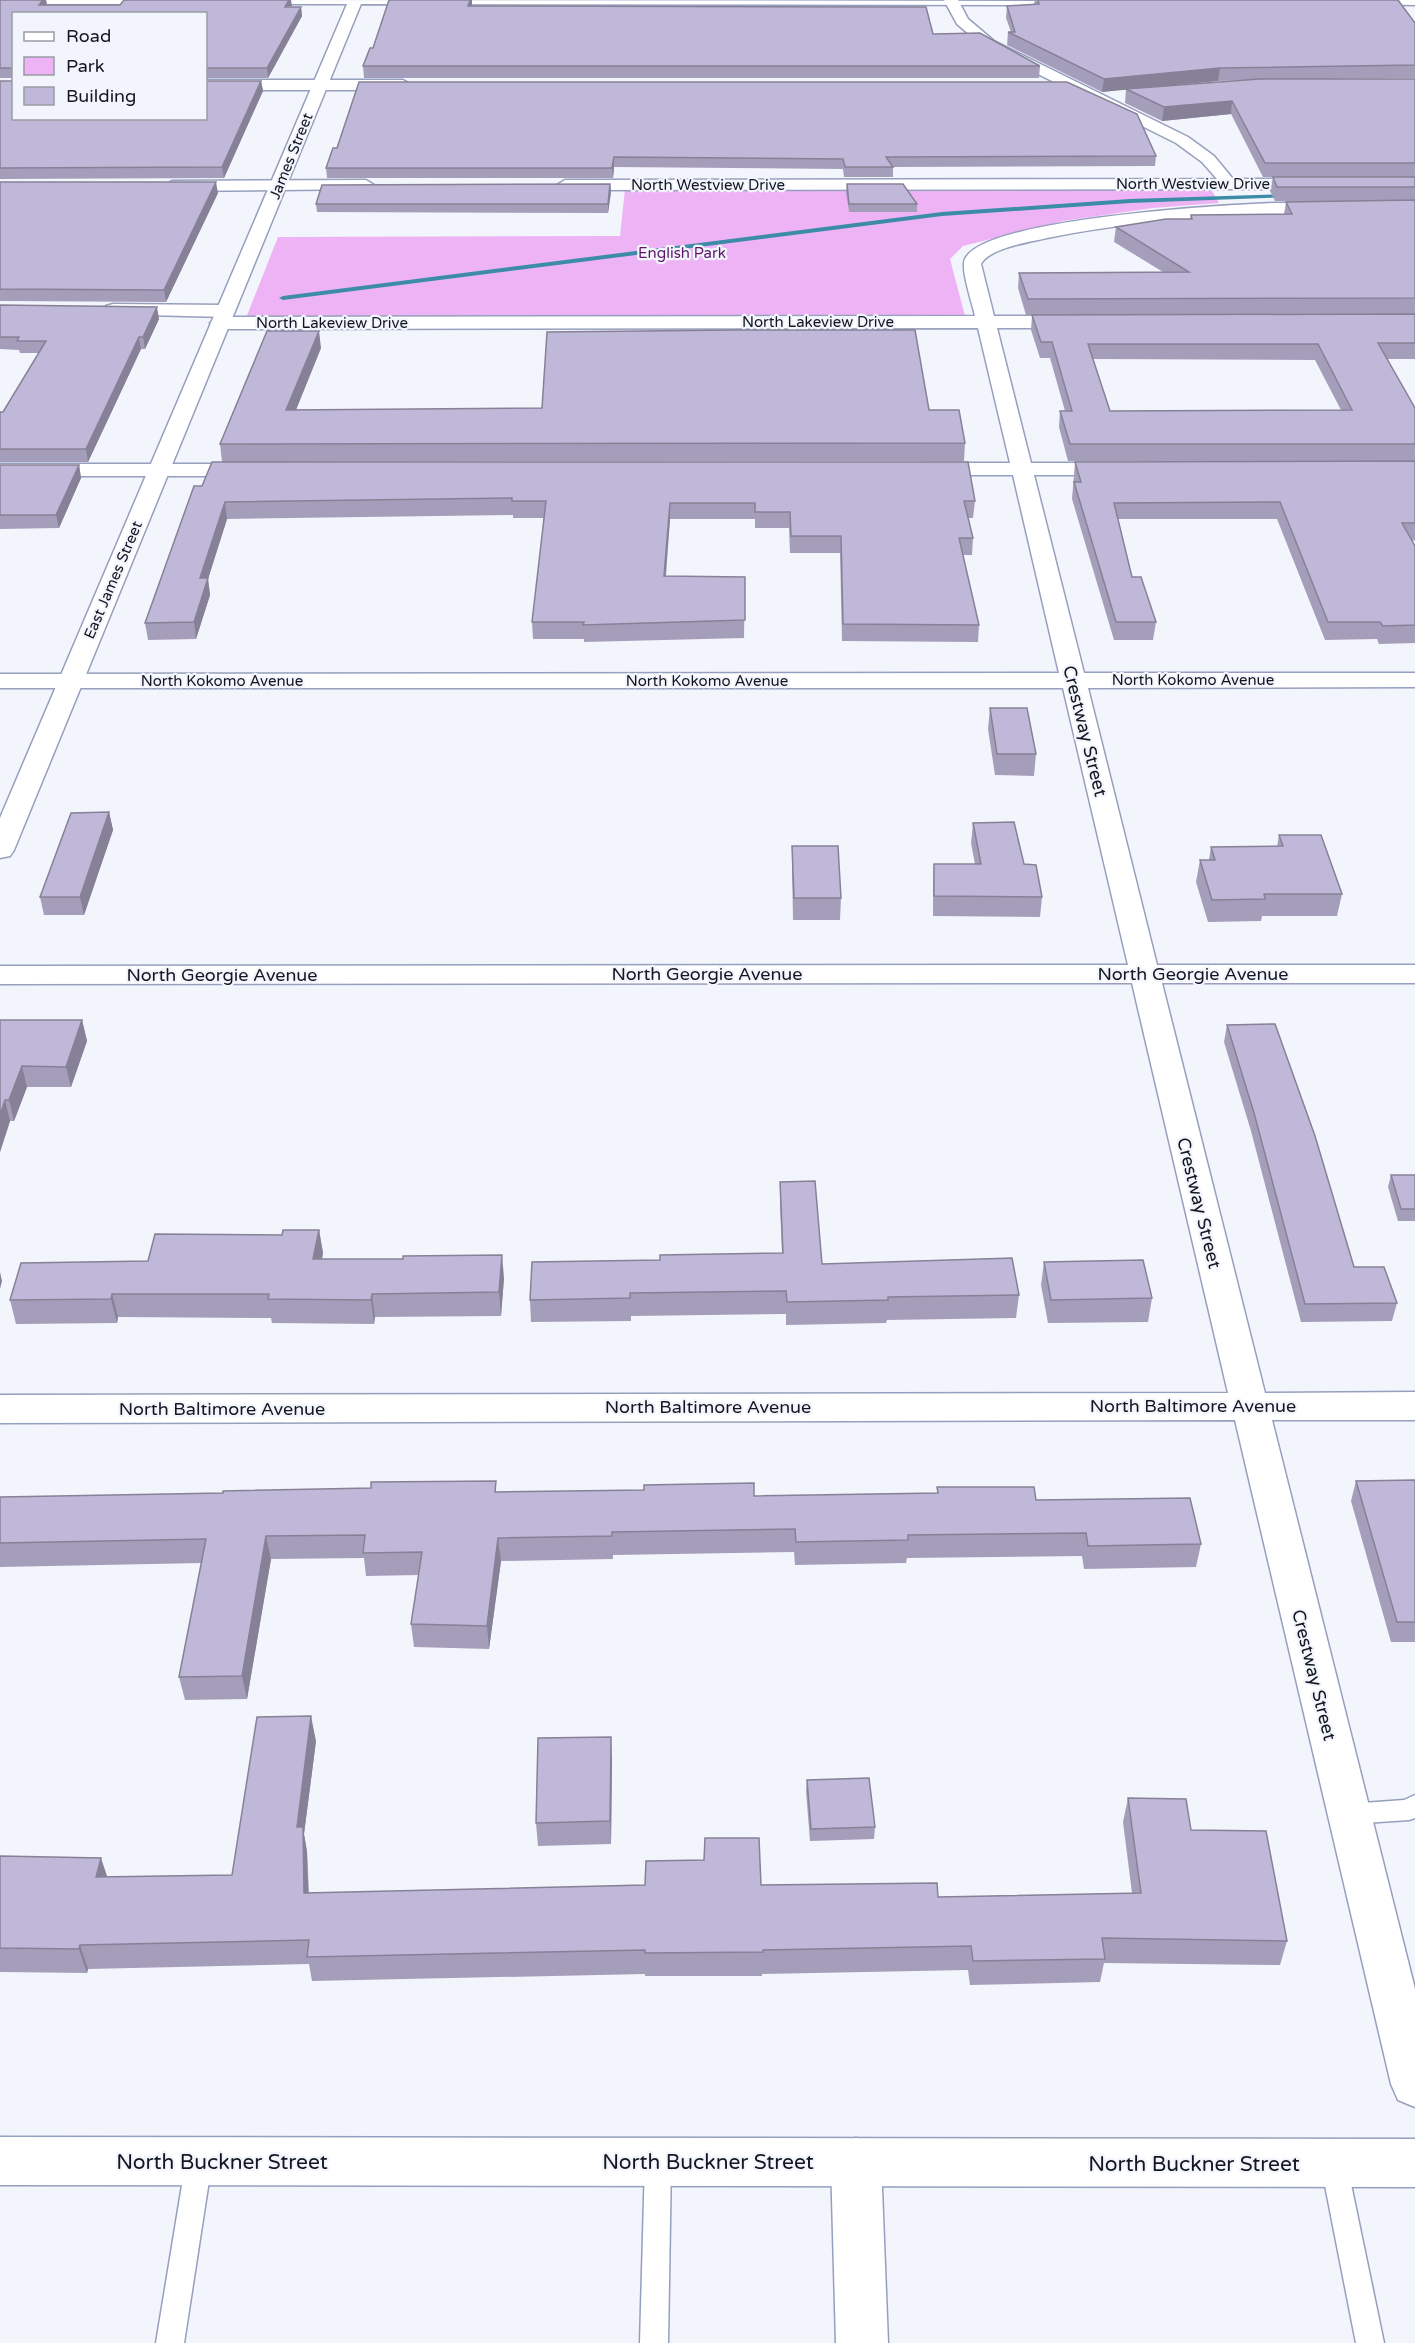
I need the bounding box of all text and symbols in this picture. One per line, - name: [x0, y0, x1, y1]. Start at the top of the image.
- legend: [12, 12, 207, 120]
- text: Road: [66, 25, 111, 47]
- text: Park: [66, 55, 105, 77]
- text: Building: [66, 85, 136, 107]
- street label: James Street: [265, 110, 317, 202]
- street label: North Westview Drive: [1116, 175, 1270, 193]
- street label: North Westview Drive: [631, 176, 785, 194]
- park label: English Park: [638, 244, 726, 262]
- street label: North Lakeview Drive: [742, 313, 894, 331]
- street label: North Lakeview Drive: [256, 314, 408, 332]
- street label: East James Street: [80, 518, 146, 642]
- street label: Crestway Street: [1058, 663, 1112, 799]
- street label: North Kokomo Avenue: [1112, 671, 1274, 689]
- street label: North Kokomo Avenue: [141, 672, 303, 690]
- street label: North Kokomo Avenue: [626, 672, 788, 690]
- street label: North Georgie Avenue: [611, 963, 803, 985]
- street label: North Georgie Avenue: [1097, 963, 1289, 985]
- street label: North Georgie Avenue: [126, 964, 318, 986]
- street label: Crestway Street: [1172, 1135, 1226, 1271]
- street label: North Baltimore Avenue: [1090, 1395, 1296, 1417]
- street label: North Baltimore Avenue: [605, 1396, 811, 1418]
- street label: North Baltimore Avenue: [119, 1398, 325, 1420]
- street label: Crestway Street: [1287, 1607, 1341, 1743]
- street label: North Buckner Street: [116, 2150, 328, 2175]
- street label: North Buckner Street: [602, 2150, 814, 2175]
- street label: North Buckner Street: [1088, 2152, 1300, 2177]

